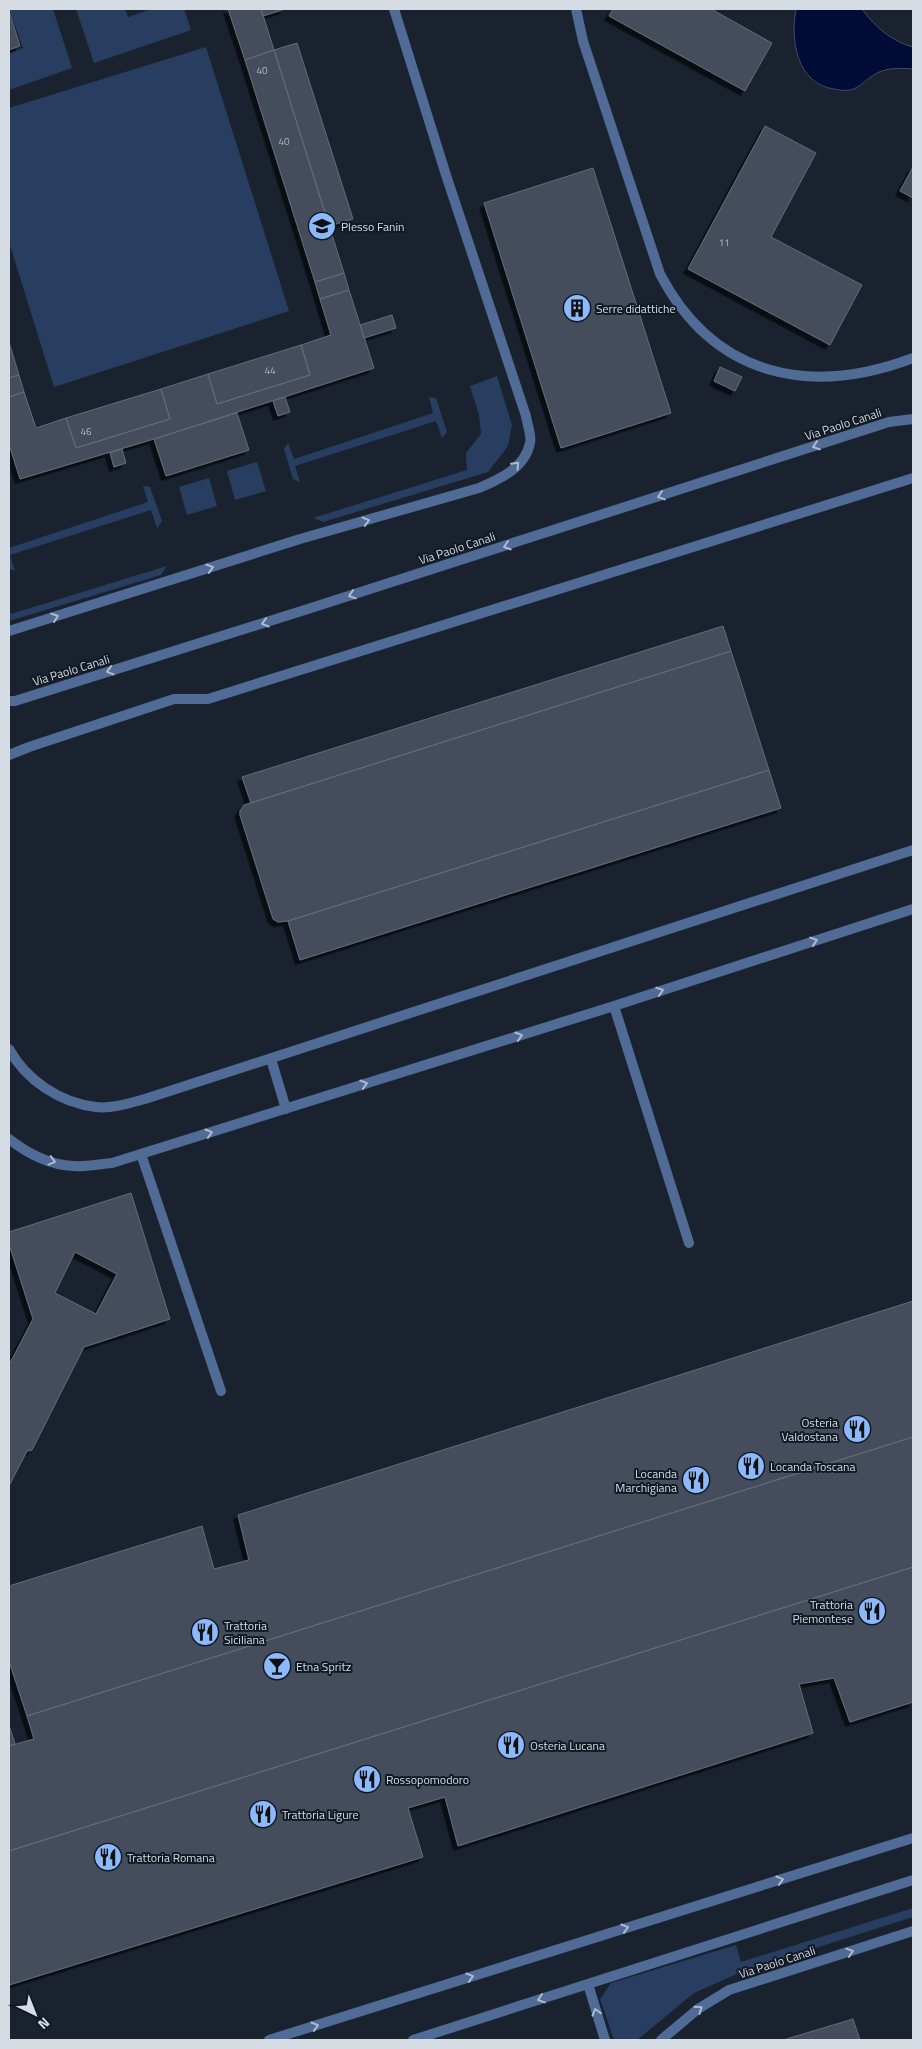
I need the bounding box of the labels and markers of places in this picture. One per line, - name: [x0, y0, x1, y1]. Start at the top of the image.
- school or university icon: Plesso Fanin: [307, 211, 337, 241]
- place label: Plesso Fanin: [341, 217, 405, 236]
- building icon: Serre didattiche: [562, 293, 592, 323]
- place label: Serre didattiche: [596, 299, 676, 318]
- place label: Osteria Valdostana: [782, 1413, 838, 1446]
- restaurant icon: Osteria Valdostana: [842, 1414, 872, 1444]
- restaurant icon: Locanda Toscana: [736, 1451, 766, 1481]
- place label: Locanda Toscana: [770, 1457, 856, 1476]
- place label: Locanda Marchigiana: [615, 1464, 677, 1497]
- restaurant icon: Locanda Marchigiana: [681, 1465, 711, 1495]
- place label: Trattoria Piemontese: [793, 1595, 853, 1628]
- restaurant icon: Trattoria Piemontese: [857, 1596, 887, 1626]
- place label: Trattoria Siciliana: [224, 1616, 267, 1649]
- restaurant icon: Trattoria Siciliana: [190, 1617, 220, 1647]
- bar icon: Etna Spritz: [262, 1651, 292, 1681]
- place label: Etna Spritz: [296, 1657, 351, 1676]
- restaurant icon: Osteria Lucana: [496, 1730, 526, 1760]
- place label: Osteria Lucana: [530, 1736, 605, 1755]
- restaurant icon: Rossopomodoro: [352, 1764, 382, 1794]
- place label: Rossopomodoro: [386, 1770, 469, 1789]
- restaurant icon: Trattoria Ligure: [248, 1799, 278, 1829]
- place label: Trattoria Ligure: [282, 1805, 359, 1824]
- restaurant icon: Trattoria Romana: [93, 1842, 123, 1872]
- place label: Trattoria Romana: [127, 1848, 215, 1867]

